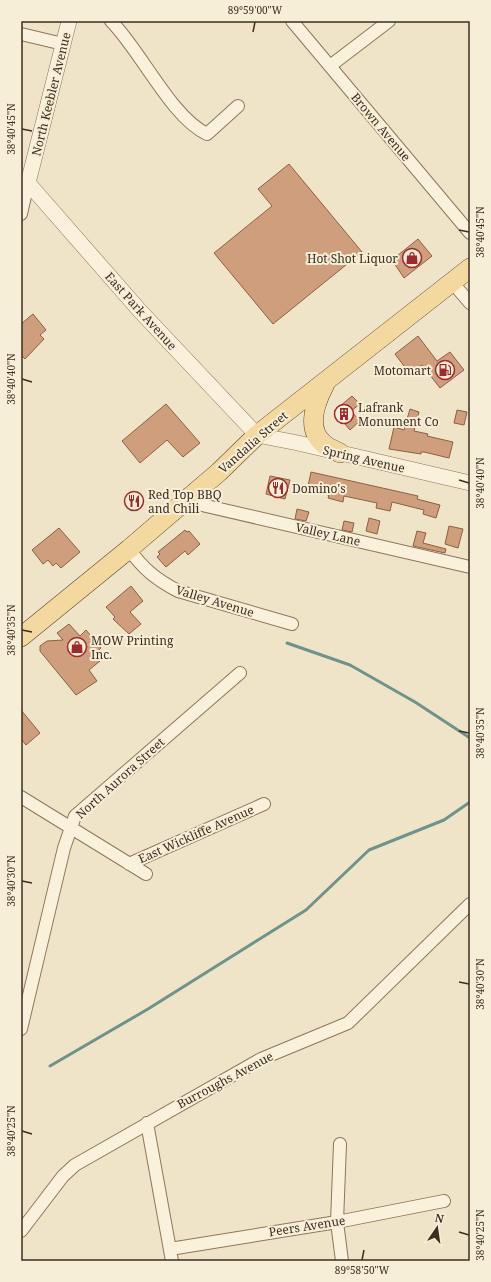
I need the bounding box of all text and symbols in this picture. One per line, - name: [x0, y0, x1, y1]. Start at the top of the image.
- text: 89°59'00"W: [228, 3, 283, 17]
- street label: North Keebler Avenue: [27, 30, 75, 158]
- street label: Brown Avenue: [347, 89, 415, 165]
- text: 38°40'45"N: [4, 103, 18, 155]
- text: 38°40'45"N: [473, 206, 487, 258]
- shop icon: Hot Shot Liquor: [401, 247, 423, 269]
- place label: Hot Shot Liquor: [307, 250, 398, 267]
- street label: East Park Avenue: [101, 268, 181, 354]
- text: 38°40'40"N: [4, 353, 18, 405]
- fuel station icon: Motomart: [434, 359, 456, 381]
- place label: Motomart: [374, 362, 431, 379]
- place label: Lafrank Monument Co: [358, 399, 439, 430]
- building icon: Lafrank Monument Co: [333, 403, 355, 425]
- street label: Vandalia Street: [215, 407, 291, 477]
- street label: Spring Avenue: [321, 441, 407, 477]
- text: 38°40'40"N: [473, 457, 487, 509]
- restaurant icon: Domino's: [267, 477, 289, 499]
- place label: Domino's: [292, 480, 346, 497]
- place label: Red Top BBQ and Chili: [148, 486, 222, 517]
- restaurant icon: Red Top BBQ and Chili: [123, 490, 145, 512]
- street label: Valley Lane: [294, 518, 362, 550]
- street label: Valley Avenue: [174, 581, 256, 621]
- text: 38°40'35"N: [4, 604, 18, 656]
- place label: MOW Printing Inc.: [91, 632, 174, 663]
- shop icon: MOW Printing Inc.: [66, 636, 88, 658]
- text: 38°40'35"N: [473, 707, 487, 759]
- street label: North Aurora Street: [72, 734, 168, 822]
- street label: East Wickliffe Avenue: [136, 801, 256, 867]
- text: 38°40'30"N: [4, 855, 18, 907]
- text: 38°40'30"N: [473, 958, 487, 1010]
- street label: Burroughs Avenue: [174, 1047, 276, 1113]
- text: 38°40'25"N: [4, 1105, 18, 1157]
- north arrow: [417, 1208, 457, 1248]
- text: N: [433, 1209, 446, 1226]
- text: 38°40'25"N: [473, 1209, 487, 1261]
- street label: Peers Avenue: [268, 1212, 346, 1240]
- text: 89°58'50"W: [335, 1263, 390, 1277]

